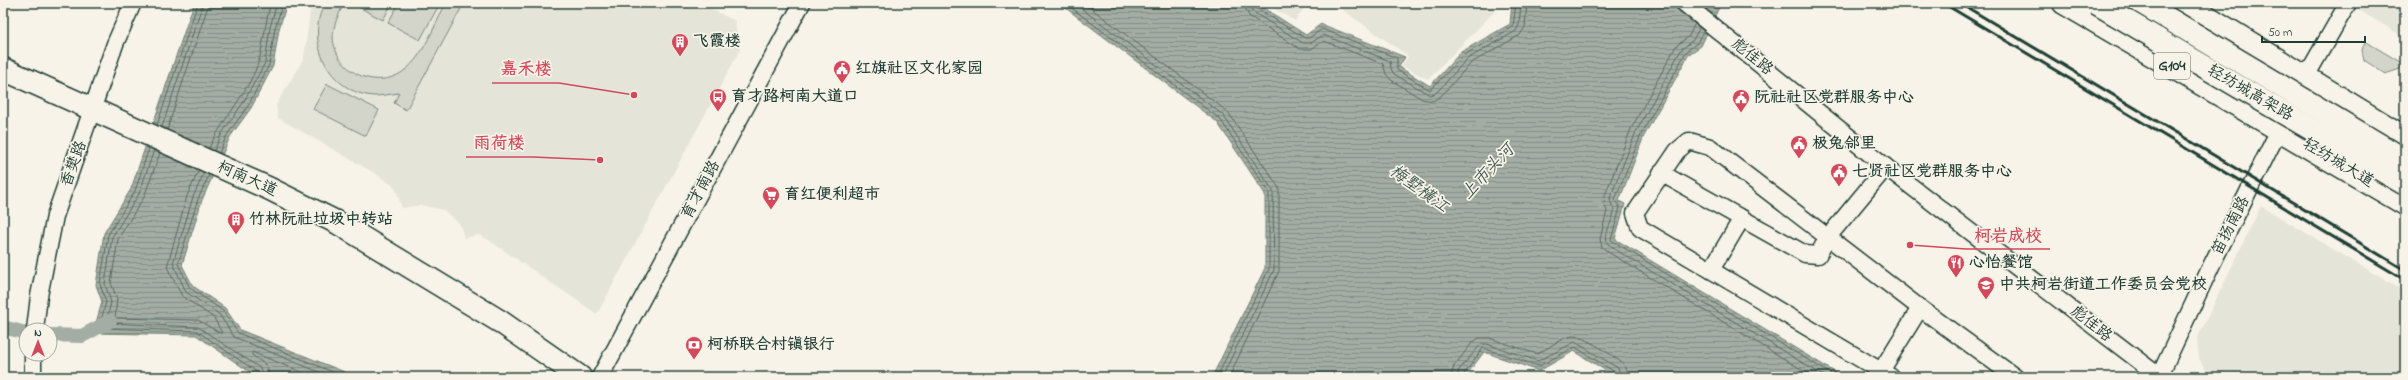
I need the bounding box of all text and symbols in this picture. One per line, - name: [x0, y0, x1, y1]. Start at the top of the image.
- scale bar: [2262, 18, 2365, 44]
- text: 50 m: [2268, 24, 2292, 42]
- place label: 飞霞楼: [693, 30, 741, 54]
- building icon: 飞霞楼: [670, 32, 690, 57]
- street label: 彪佳路: [1726, 33, 1778, 81]
- road number: G104: [2154, 53, 2190, 79]
- callout: 嘉禾楼: [492, 54, 559, 83]
- text: 嘉禾楼: [501, 57, 552, 82]
- place label: 红旗社区文化家园: [855, 57, 983, 81]
- public building icon: 红旗社区文化家园: [832, 59, 852, 84]
- street label: 轻纺城高架路: [2202, 59, 2298, 127]
- place label: 育才路柯南大道口: [731, 85, 859, 109]
- place label: 阮社社区党群服务中心: [1754, 86, 1914, 110]
- bus stop icon: 育才路柯南大道口: [708, 87, 728, 112]
- public building icon: 阮社社区党群服务中心: [1731, 88, 1751, 113]
- callout: 雨荷楼: [466, 128, 533, 157]
- text: 雨荷楼: [474, 131, 525, 156]
- place label: 极兔邻里: [1812, 132, 1876, 156]
- street label: 轻纺城大道: [2298, 132, 2378, 194]
- public building icon: 极兔邻里: [1789, 134, 1809, 159]
- water label: 上市头河: [1456, 136, 1522, 205]
- street label: 香樊路: [55, 137, 93, 191]
- street label: 柯南大道: [213, 155, 281, 203]
- street label: 育才南路: [675, 156, 727, 224]
- water label: 梅墅横江: [1384, 159, 1455, 220]
- place label: 七贤社区党群服务中心: [1852, 160, 2012, 184]
- public building icon: 七贤社区党群服务中心: [1829, 162, 1849, 187]
- place label: 育红便利超市: [784, 183, 880, 207]
- supermarket icon: 育红便利超市: [761, 185, 781, 210]
- street label: 笛扬南路: [2206, 192, 2256, 260]
- place label: 竹林阮社垃圾中转站: [249, 208, 393, 232]
- building icon: 竹林阮社垃圾中转站: [226, 210, 246, 235]
- callout: 柯岩成校: [1966, 220, 2050, 249]
- text: 柯岩成校: [1974, 224, 2042, 249]
- place label: 心怡餐馆: [1969, 251, 2033, 275]
- restaurant icon: 心怡餐馆: [1946, 253, 1966, 278]
- place label: 中共柯岩街道工作委员会党校: [1999, 273, 2207, 297]
- school or university icon: 中共柯岩街道工作委员会党校: [1976, 275, 1996, 300]
- street label: 彪佳路: [2065, 300, 2117, 348]
- north arrow: [18, 322, 58, 362]
- text: N: [34, 325, 42, 341]
- place label: 柯桥联合村镇银行: [707, 333, 835, 357]
- bank icon: 柯桥联合村镇银行: [684, 335, 704, 360]

